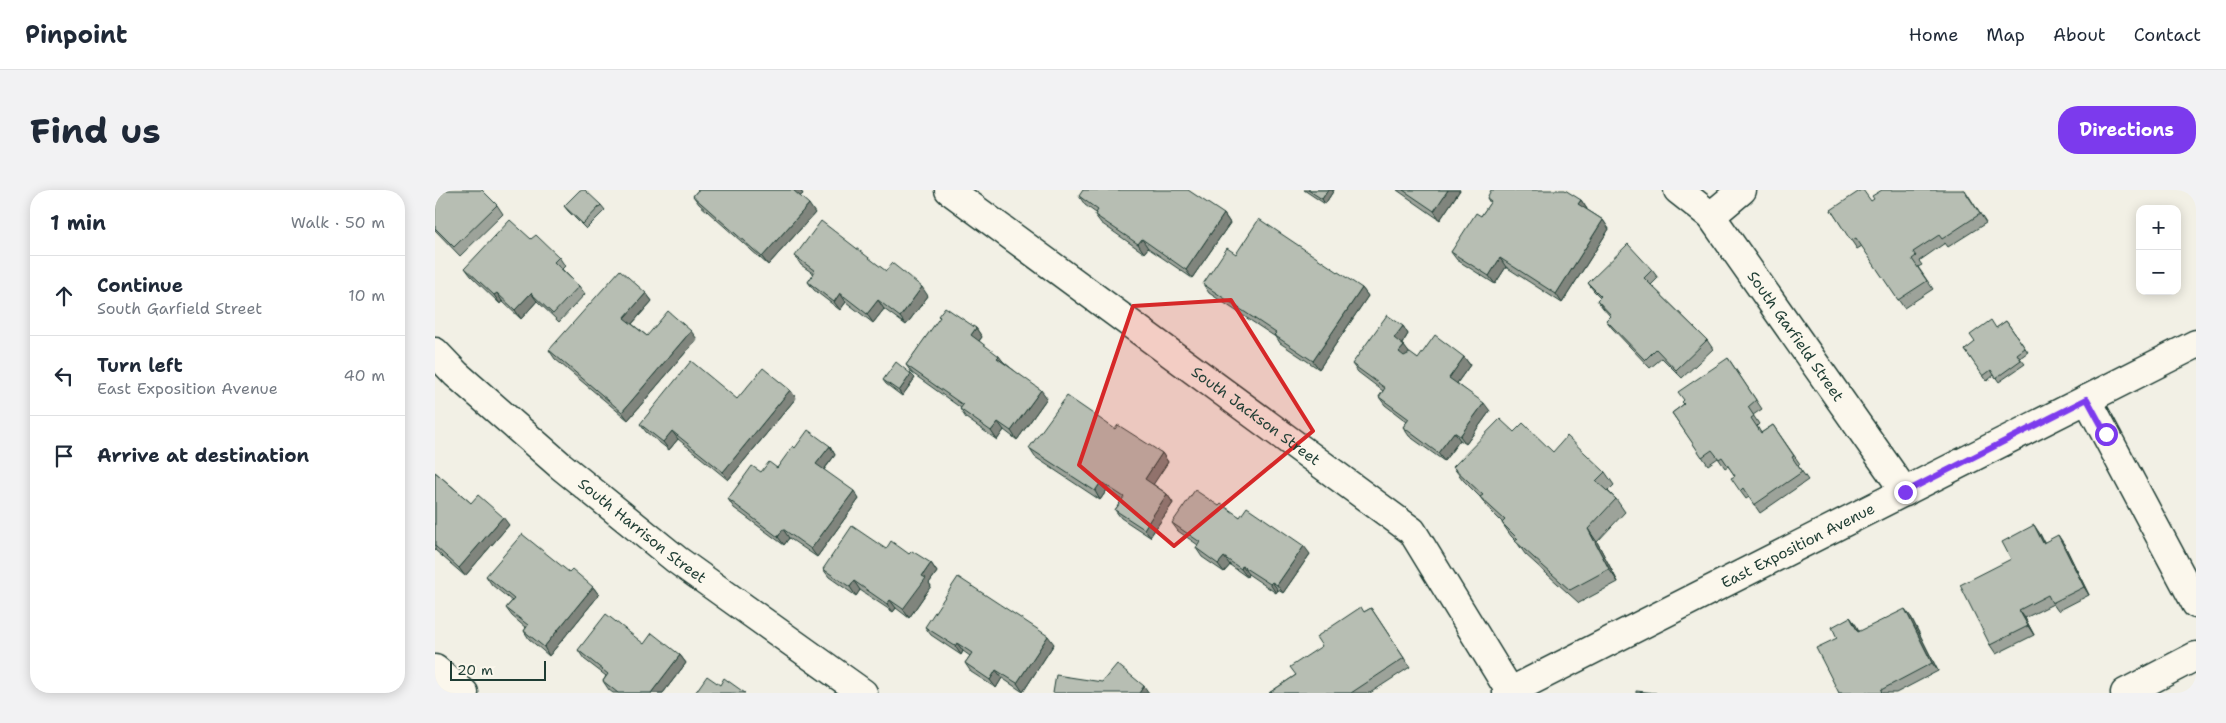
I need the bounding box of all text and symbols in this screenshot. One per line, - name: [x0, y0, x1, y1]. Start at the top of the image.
- text: Pinpoint: [25, 19, 127, 51]
- text: Home: [1909, 23, 1958, 47]
- text: Map: [1986, 23, 2025, 47]
- text: About: [2053, 23, 2106, 47]
- text: Contact: [2134, 23, 2201, 47]
- button: Directions: [2058, 106, 2196, 154]
- text: Find us: [30, 107, 161, 154]
- map controls: [2136, 205, 2181, 295]
- button: +: [2136, 205, 2181, 250]
- text: 1 min: [50, 209, 106, 237]
- text: Walk · 50 m: [291, 212, 385, 233]
- button: −: [2136, 250, 2181, 295]
- street label: South Garfield Street: [1743, 267, 1848, 405]
- text: Continue: [97, 273, 183, 298]
- icon: ahead: [50, 282, 78, 310]
- text: 10 m: [348, 285, 385, 306]
- text: South Garfield Street: [97, 298, 262, 319]
- text: Turn left: [97, 353, 183, 378]
- icon: left: [50, 362, 78, 390]
- street label: South Jackson Street: [1187, 362, 1324, 470]
- text: 40 m: [343, 365, 385, 386]
- text: East Exposition Avenue: [97, 378, 278, 399]
- route start: [2095, 423, 2118, 446]
- icon: arrive: [50, 442, 78, 470]
- text: Arrive at destination: [97, 443, 309, 468]
- street label: South Harrison Street: [574, 474, 710, 588]
- route end: [1894, 481, 1917, 504]
- street label: East Exposition Avenue: [1718, 498, 1878, 593]
- scale bar: [450, 658, 546, 681]
- text: 20 m: [457, 661, 493, 679]

